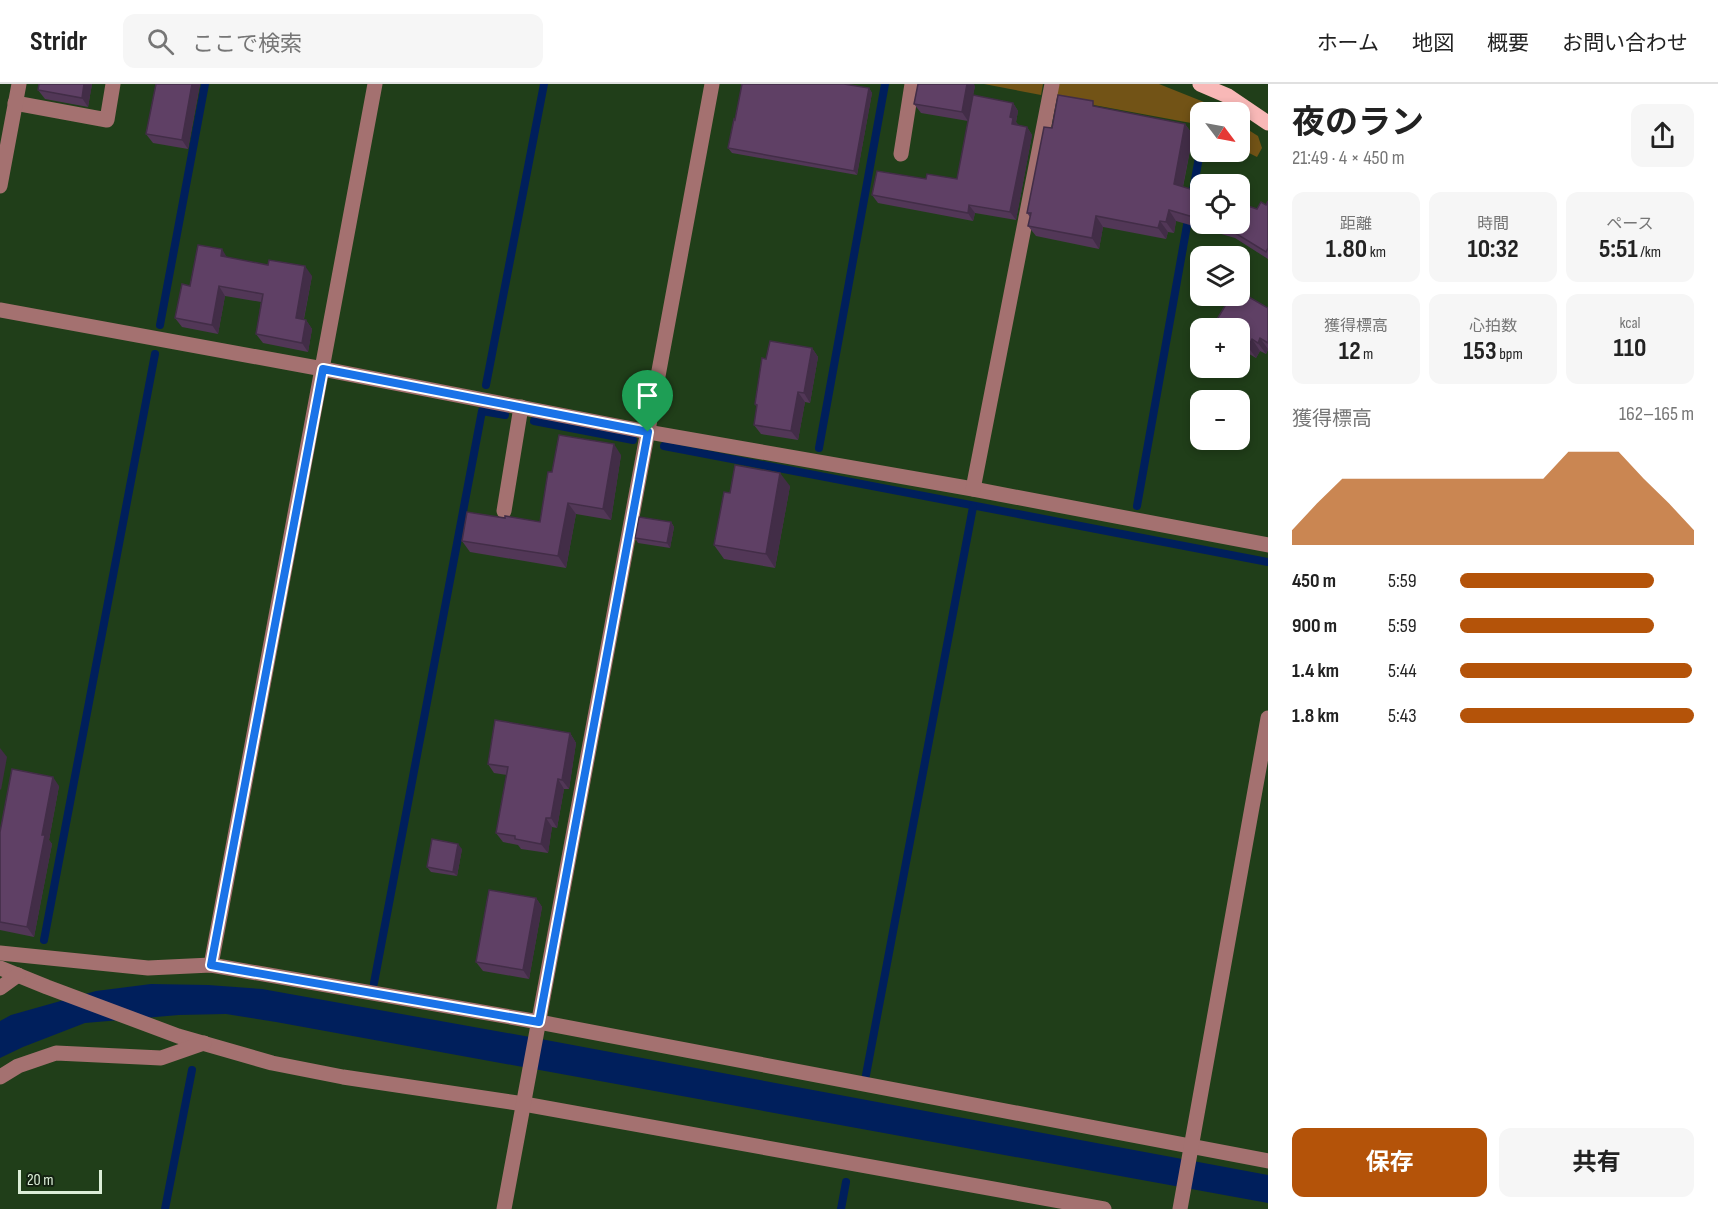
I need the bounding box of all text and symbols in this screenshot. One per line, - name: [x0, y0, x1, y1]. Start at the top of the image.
- search box: [123, 14, 543, 68]
- text: Stridr: [30, 25, 87, 58]
- icon: search: [144, 25, 177, 58]
- text: ここで検索: [192, 31, 302, 58]
- text: ホーム: [1317, 31, 1379, 56]
- text: 地図: [1412, 31, 1454, 56]
- text: 概要: [1487, 31, 1529, 56]
- text: お問い合わせ: [1562, 31, 1688, 56]
- north arrow: [1190, 102, 1250, 162]
- map controls: [1190, 102, 1250, 450]
- text: 夜のラン: [1292, 103, 1424, 143]
- button: share: [1631, 104, 1694, 167]
- text: 21:49 · 4 × 450 m: [1292, 146, 1405, 170]
- button: locate: [1190, 174, 1250, 234]
- text: 距離: [1340, 215, 1372, 234]
- text: 時間: [1477, 215, 1509, 234]
- text: ペース: [1606, 215, 1654, 234]
- text: 1.80: [1326, 234, 1367, 265]
- text: 10:32: [1467, 234, 1519, 265]
- text: 5:51: [1599, 234, 1638, 265]
- text: km: [1367, 243, 1386, 262]
- text: /km: [1638, 243, 1661, 262]
- button: layers: [1190, 246, 1250, 306]
- text: kcal: [1619, 314, 1641, 333]
- text: 獲得標高: [1324, 317, 1388, 336]
- text: 心拍数: [1469, 317, 1517, 336]
- button: +: [1190, 318, 1250, 378]
- text: 110: [1614, 333, 1646, 364]
- text: 12: [1339, 336, 1361, 367]
- text: 153: [1463, 336, 1497, 367]
- text: m: [1361, 345, 1373, 364]
- text: bpm: [1497, 345, 1523, 364]
- pin: [622, 370, 673, 432]
- icon: arrive: [631, 379, 664, 412]
- button: −: [1190, 390, 1250, 450]
- text: 162–165 m: [1619, 402, 1694, 426]
- text: 獲得標高: [1292, 407, 1372, 431]
- text: 450 m: [1292, 569, 1336, 593]
- text: 5:59: [1388, 569, 1417, 593]
- text: 900 m: [1292, 614, 1337, 638]
- text: 5:59: [1388, 614, 1417, 638]
- text: 1.4 km: [1292, 659, 1339, 683]
- text: 5:44: [1388, 659, 1417, 683]
- text: 1.8 km: [1292, 704, 1339, 728]
- text: 5:43: [1388, 704, 1417, 728]
- button: 保存: [1292, 1128, 1487, 1197]
- button: 共有: [1499, 1128, 1694, 1197]
- scale bar: [18, 1167, 102, 1194]
- text: 20 m: [27, 1171, 54, 1190]

